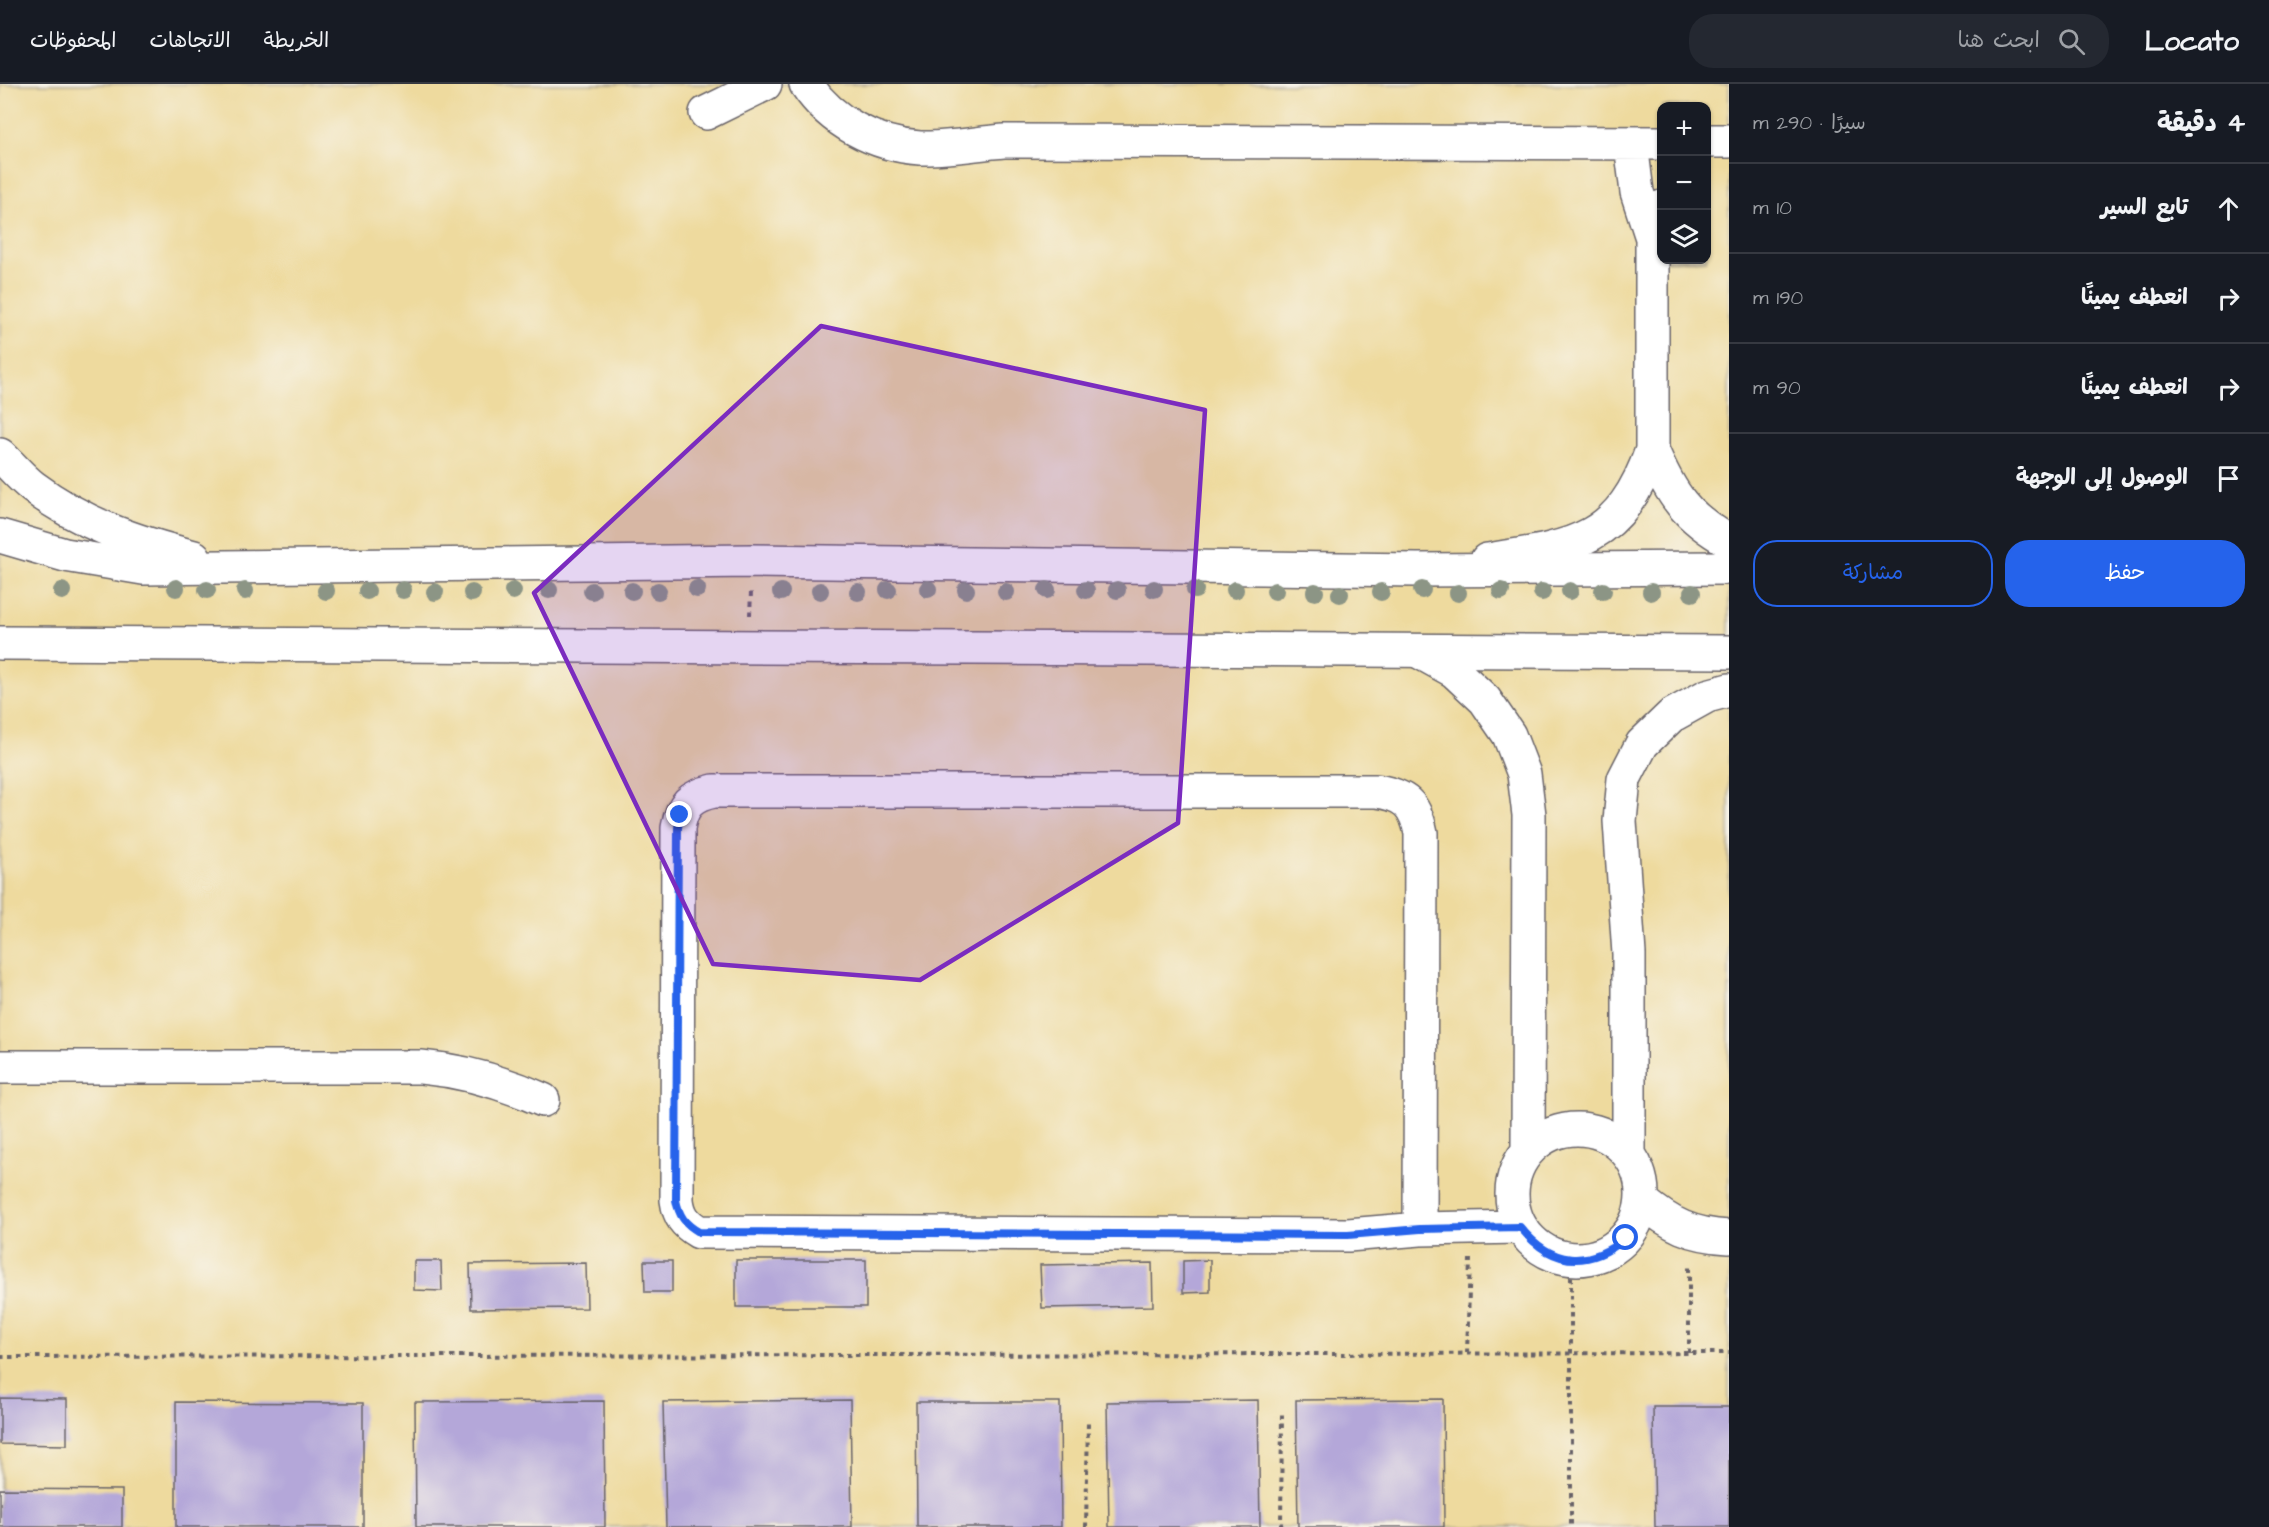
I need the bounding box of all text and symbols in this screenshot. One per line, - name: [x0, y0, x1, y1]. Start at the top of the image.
- search box: [1689, 14, 2109, 68]
- text: Locato: [2145, 22, 2239, 61]
- text: ابحث هنا: [1957, 25, 2040, 56]
- icon: search: [2055, 25, 2088, 58]
- text: المحفوظات: [30, 26, 116, 55]
- text: الاتجاهات: [149, 26, 231, 55]
- text: الخريطة: [264, 26, 329, 55]
- map controls: [1657, 102, 1711, 264]
- button: +: [1657, 102, 1711, 156]
- text: 4 دقيقة: [2157, 105, 2245, 141]
- text: سيرًا · 290 m: [1753, 109, 1866, 137]
- button: −: [1657, 156, 1711, 210]
- text: تابع السير: [2101, 192, 2188, 223]
- icon: ahead: [2212, 192, 2245, 225]
- text: 10 m: [1753, 194, 1792, 222]
- button: layers: [1657, 210, 1711, 264]
- text: انعطف يمينًا: [2081, 282, 2188, 313]
- icon: right: [2212, 282, 2245, 315]
- text: 190 m: [1753, 284, 1803, 312]
- text: انعطف يمينًا: [2081, 372, 2188, 403]
- icon: right: [2212, 372, 2245, 405]
- text: 90 m: [1753, 374, 1801, 402]
- text: الوصول إلى الوجهة: [2016, 462, 2188, 493]
- icon: arrive: [2212, 462, 2245, 495]
- button: مشاركة: [1753, 540, 1993, 607]
- button: حفظ: [2005, 540, 2245, 607]
- route end: [666, 801, 692, 827]
- route start: [1612, 1224, 1638, 1250]

